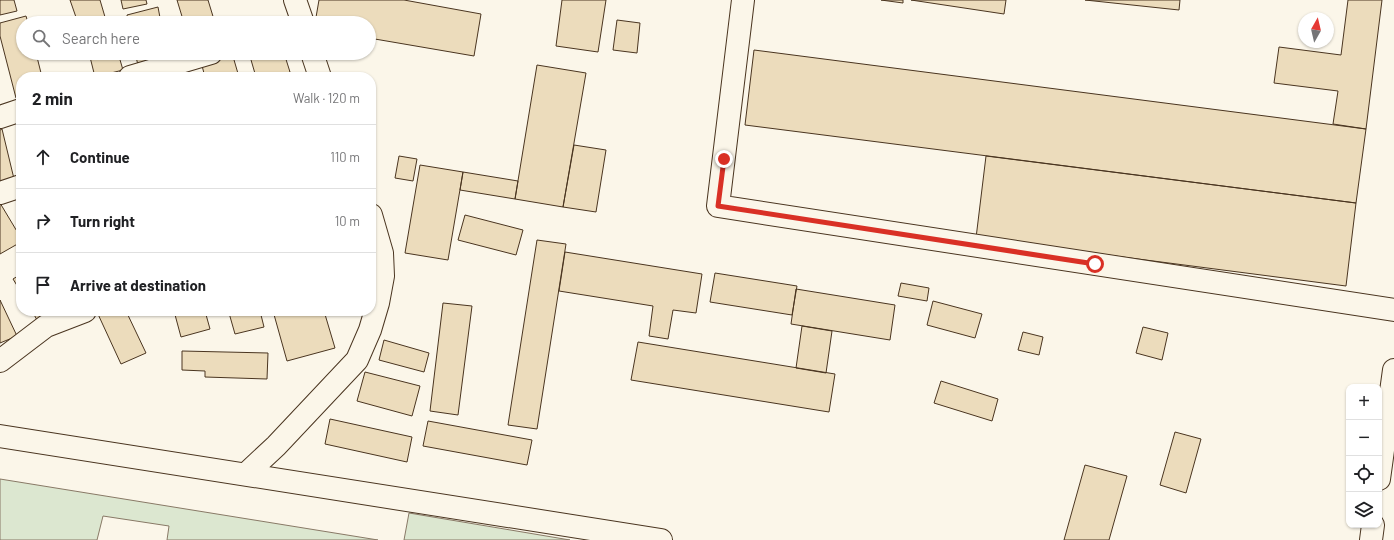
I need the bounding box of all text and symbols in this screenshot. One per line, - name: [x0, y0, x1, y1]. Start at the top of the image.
- north arrow: [1298, 12, 1334, 48]
- search box: [16, 16, 376, 60]
- icon: search: [30, 27, 52, 49]
- text: Search here: [62, 29, 140, 47]
- text: 2 min: [32, 88, 73, 108]
- text: Walk · 120 m: [293, 90, 360, 106]
- icon: ahead: [32, 146, 54, 168]
- text: Continue: [70, 148, 130, 166]
- text: 110 m: [330, 149, 360, 165]
- route end: [715, 150, 733, 168]
- icon: right: [32, 210, 54, 232]
- text: Turn right: [70, 212, 135, 230]
- text: 10 m: [335, 213, 360, 229]
- route start: [1086, 255, 1104, 273]
- icon: arrive: [32, 274, 54, 296]
- text: Arrive at destination: [70, 276, 206, 294]
- map controls: [1346, 384, 1382, 528]
- button: +: [1346, 384, 1382, 420]
- button: −: [1346, 420, 1382, 456]
- button: locate: [1346, 456, 1382, 492]
- button: layers: [1346, 492, 1382, 528]

